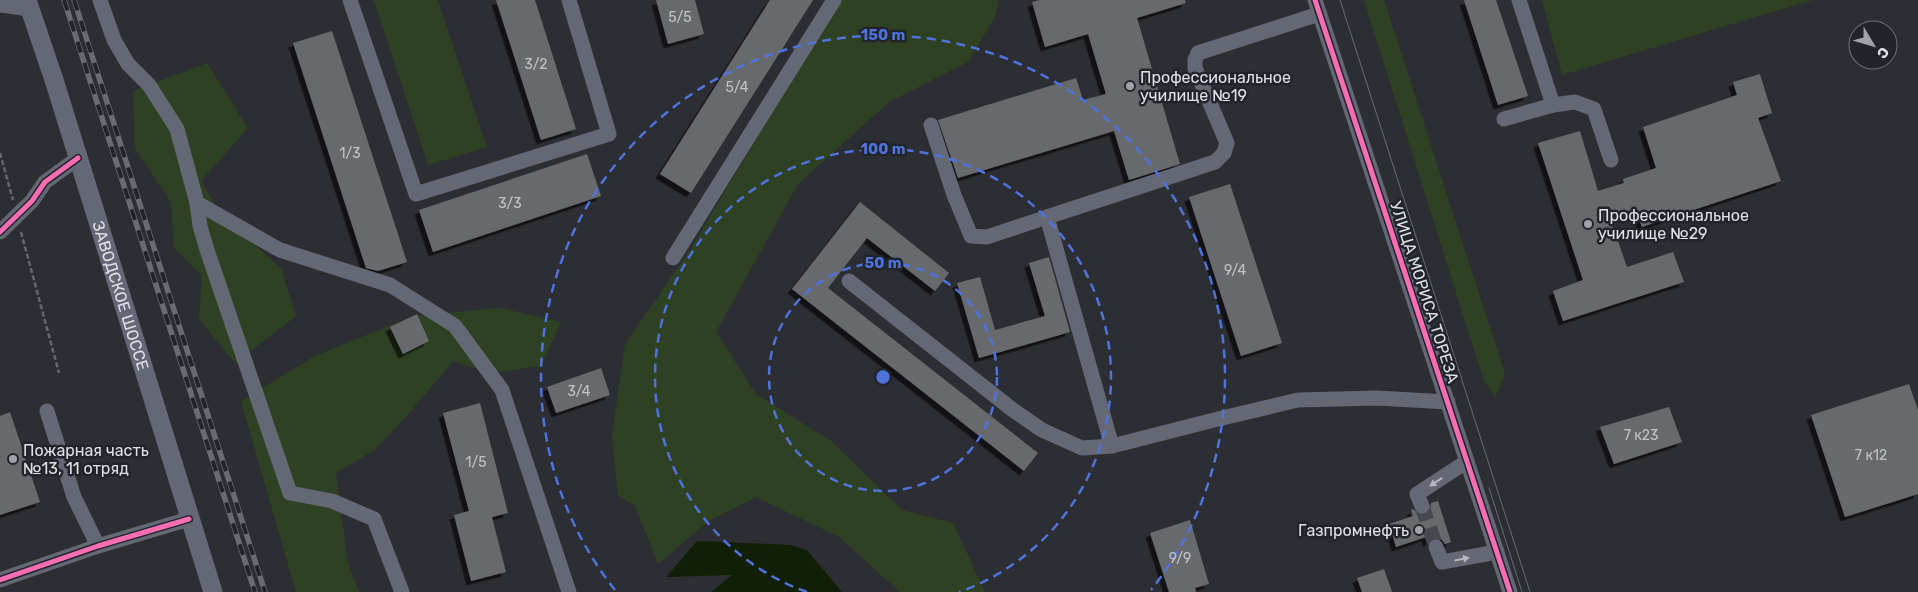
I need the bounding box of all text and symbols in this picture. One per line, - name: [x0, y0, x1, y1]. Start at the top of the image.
- house number: 5/5: [668, 9, 692, 26]
- north arrow: [1848, 20, 1898, 70]
- text: 150 m: [861, 26, 905, 44]
- text: С: [1873, 44, 1893, 62]
- house number: 3/2: [524, 56, 548, 73]
- place label: Профессиональное училище №19: [1140, 68, 1291, 105]
- house number: 5/4: [726, 79, 749, 96]
- marker: Профессиональное училище №19: [1124, 80, 1136, 92]
- text: 100 m: [861, 140, 905, 158]
- house number: 1/3: [339, 145, 361, 162]
- house number: 3/3: [498, 195, 522, 212]
- street label: УЛИЦА МОРИСА ТОРЕЗА: [1386, 199, 1463, 386]
- place label: Профессиональное училище №29: [1598, 206, 1749, 243]
- street label: ЗАВОДСКОЕ ШОССЕ: [88, 218, 153, 373]
- marker: Профессиональное училище №29: [1582, 218, 1594, 230]
- text: 50 m: [865, 254, 901, 272]
- house number: 9/4: [1224, 262, 1246, 279]
- centre of rings: [874, 368, 892, 386]
- house number: 3/4: [567, 383, 591, 400]
- house number: 7 к23: [1624, 427, 1658, 444]
- place label: Пожарная часть №13, 11 отряд: [23, 441, 149, 478]
- house number: 7 к12: [1855, 447, 1887, 464]
- marker: Пожарная часть №13, 11 отряд: [7, 453, 19, 465]
- house number: 1/5: [466, 454, 487, 471]
- one-way arrow: [1430, 477, 1443, 486]
- place label: Газпромнефть: [1298, 521, 1409, 540]
- marker: Газпромнефть: [1413, 524, 1425, 536]
- house number: 9/9: [1169, 550, 1191, 567]
- one-way arrow: [1454, 554, 1470, 562]

